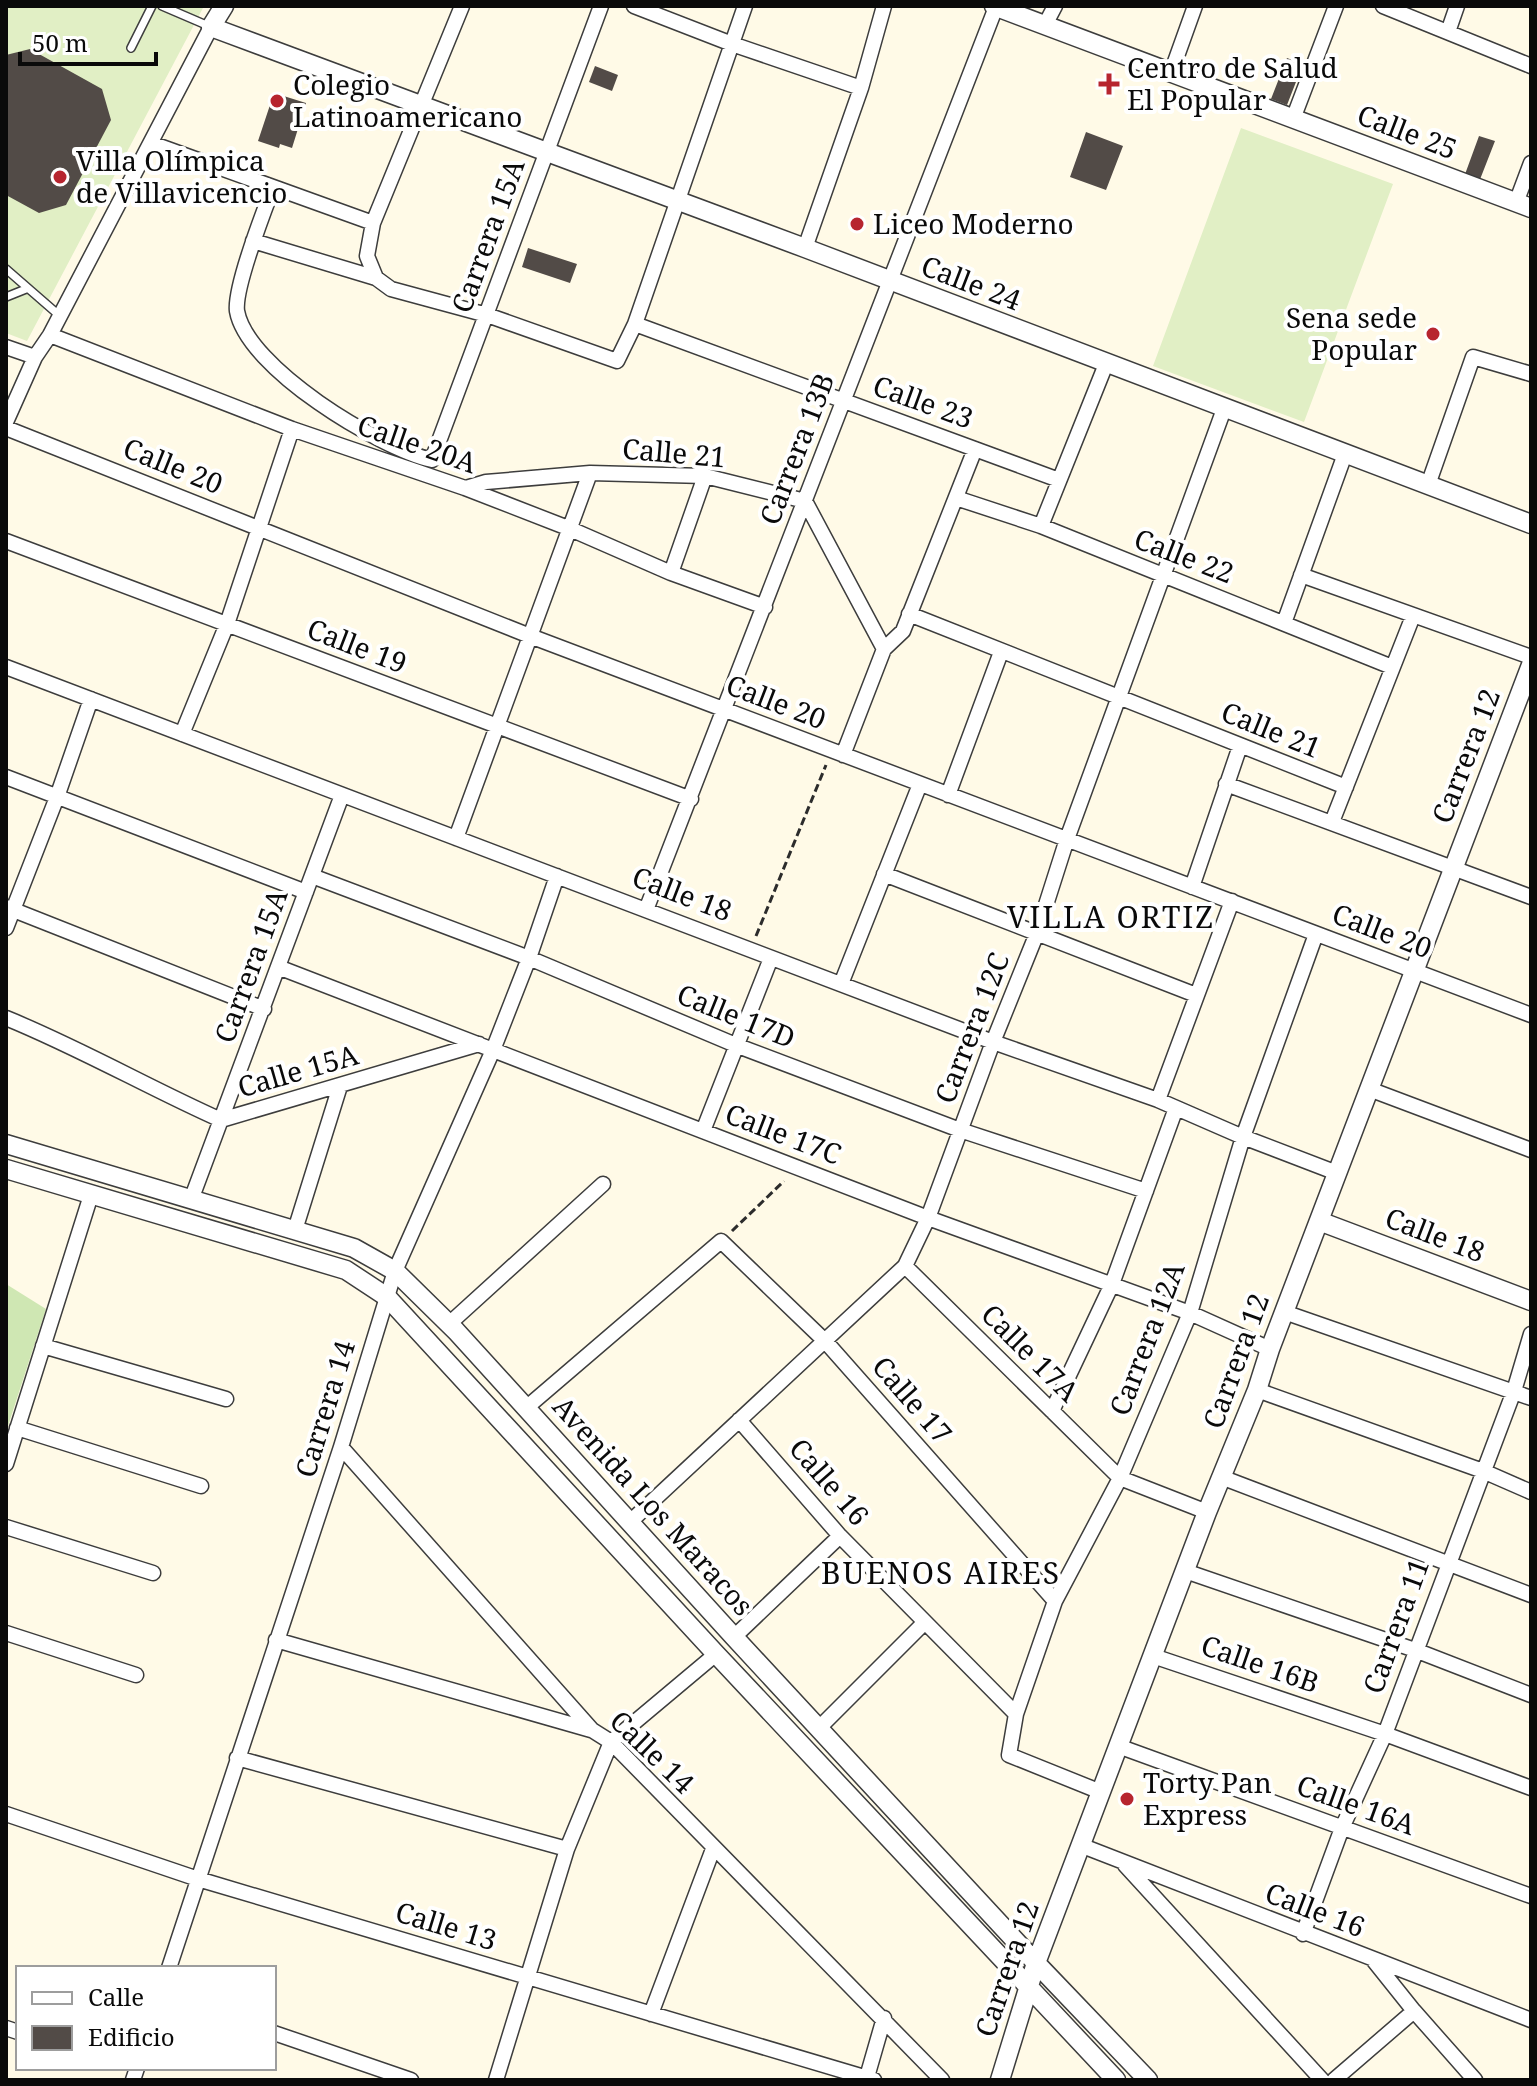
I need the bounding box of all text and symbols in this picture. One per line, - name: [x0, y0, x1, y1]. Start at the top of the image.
- scale bar: [20, 16, 156, 66]
- text: 50 m: [32, 26, 88, 59]
- place label: Centro de Salud El Popular: [1127, 48, 1338, 118]
- place label: Colegio Latinoamericano: [293, 65, 522, 135]
- marker: Centro de Salud El Popular: [1098, 73, 1120, 95]
- marker: Colegio Latinoamericano: [268, 92, 286, 110]
- street label: Calle 25: [1352, 95, 1463, 167]
- place label: Villa Olímpica de Villavicencio: [76, 141, 287, 211]
- street label: Carrera 15A: [442, 153, 533, 318]
- marker: Villa Olímpica de Villavicencio: [51, 168, 69, 186]
- place label: Liceo Moderno: [873, 204, 1074, 242]
- marker: Liceo Moderno: [848, 215, 866, 233]
- street label: Calle 24: [916, 246, 1027, 319]
- place label: Sena sede Popular: [1286, 298, 1417, 368]
- marker: Sena sede Popular: [1424, 325, 1442, 343]
- street label: Calle 23: [868, 365, 979, 437]
- street label: Carrera 13B: [750, 367, 842, 530]
- street label: Calle 20A: [353, 405, 482, 481]
- street label: Calle 20: [118, 428, 229, 502]
- street label: Calle 21: [621, 429, 727, 475]
- street label: Calle 22: [1129, 519, 1240, 591]
- street label: Calle 19: [302, 609, 413, 681]
- street label: Calle 20: [721, 665, 832, 737]
- street label: Carrera 12: [1422, 683, 1508, 828]
- street label: Calle 21: [1216, 692, 1327, 766]
- street label: Calle 18: [627, 857, 738, 929]
- street label: Carrera 15A: [205, 883, 296, 1048]
- street label: Calle 20: [1327, 894, 1438, 966]
- district label: VILLA ORTIZ: [1007, 896, 1215, 937]
- street label: Carrera 12C: [925, 947, 1017, 1108]
- street label: Calle 17D: [672, 974, 801, 1056]
- street label: Calle 15A: [233, 1035, 363, 1105]
- street label: Calle 17C: [720, 1094, 847, 1172]
- street label: Calle 18: [1380, 1198, 1491, 1270]
- street label: Carrera 12A: [1099, 1256, 1193, 1421]
- street label: Carrera 12: [1193, 1288, 1277, 1434]
- street label: Calle 17A: [974, 1295, 1088, 1410]
- street label: Carrera 14: [285, 1335, 363, 1482]
- street label: Calle 17: [864, 1348, 961, 1451]
- street label: Avenida Los Maracos: [545, 1387, 763, 1623]
- street label: Calle 16: [781, 1430, 878, 1533]
- district label: BUENOS AIRES: [821, 1552, 1061, 1593]
- street label: Carrera 11: [1353, 1553, 1437, 1699]
- street label: Calle 16B: [1196, 1625, 1324, 1701]
- street label: Calle 14: [602, 1702, 704, 1801]
- place label: Torty Pan Express: [1143, 1763, 1272, 1833]
- street label: Calle 16A: [1292, 1765, 1421, 1843]
- marker: Torty Pan Express: [1118, 1790, 1136, 1808]
- street label: Calle 16: [1260, 1873, 1371, 1945]
- street label: Calle 13: [391, 1892, 502, 1958]
- street label: Carrera 12: [965, 1896, 1047, 2042]
- legend: [16, 1966, 276, 2070]
- text: Calle: [88, 1980, 144, 2013]
- text: Edificio: [88, 2020, 175, 2053]

